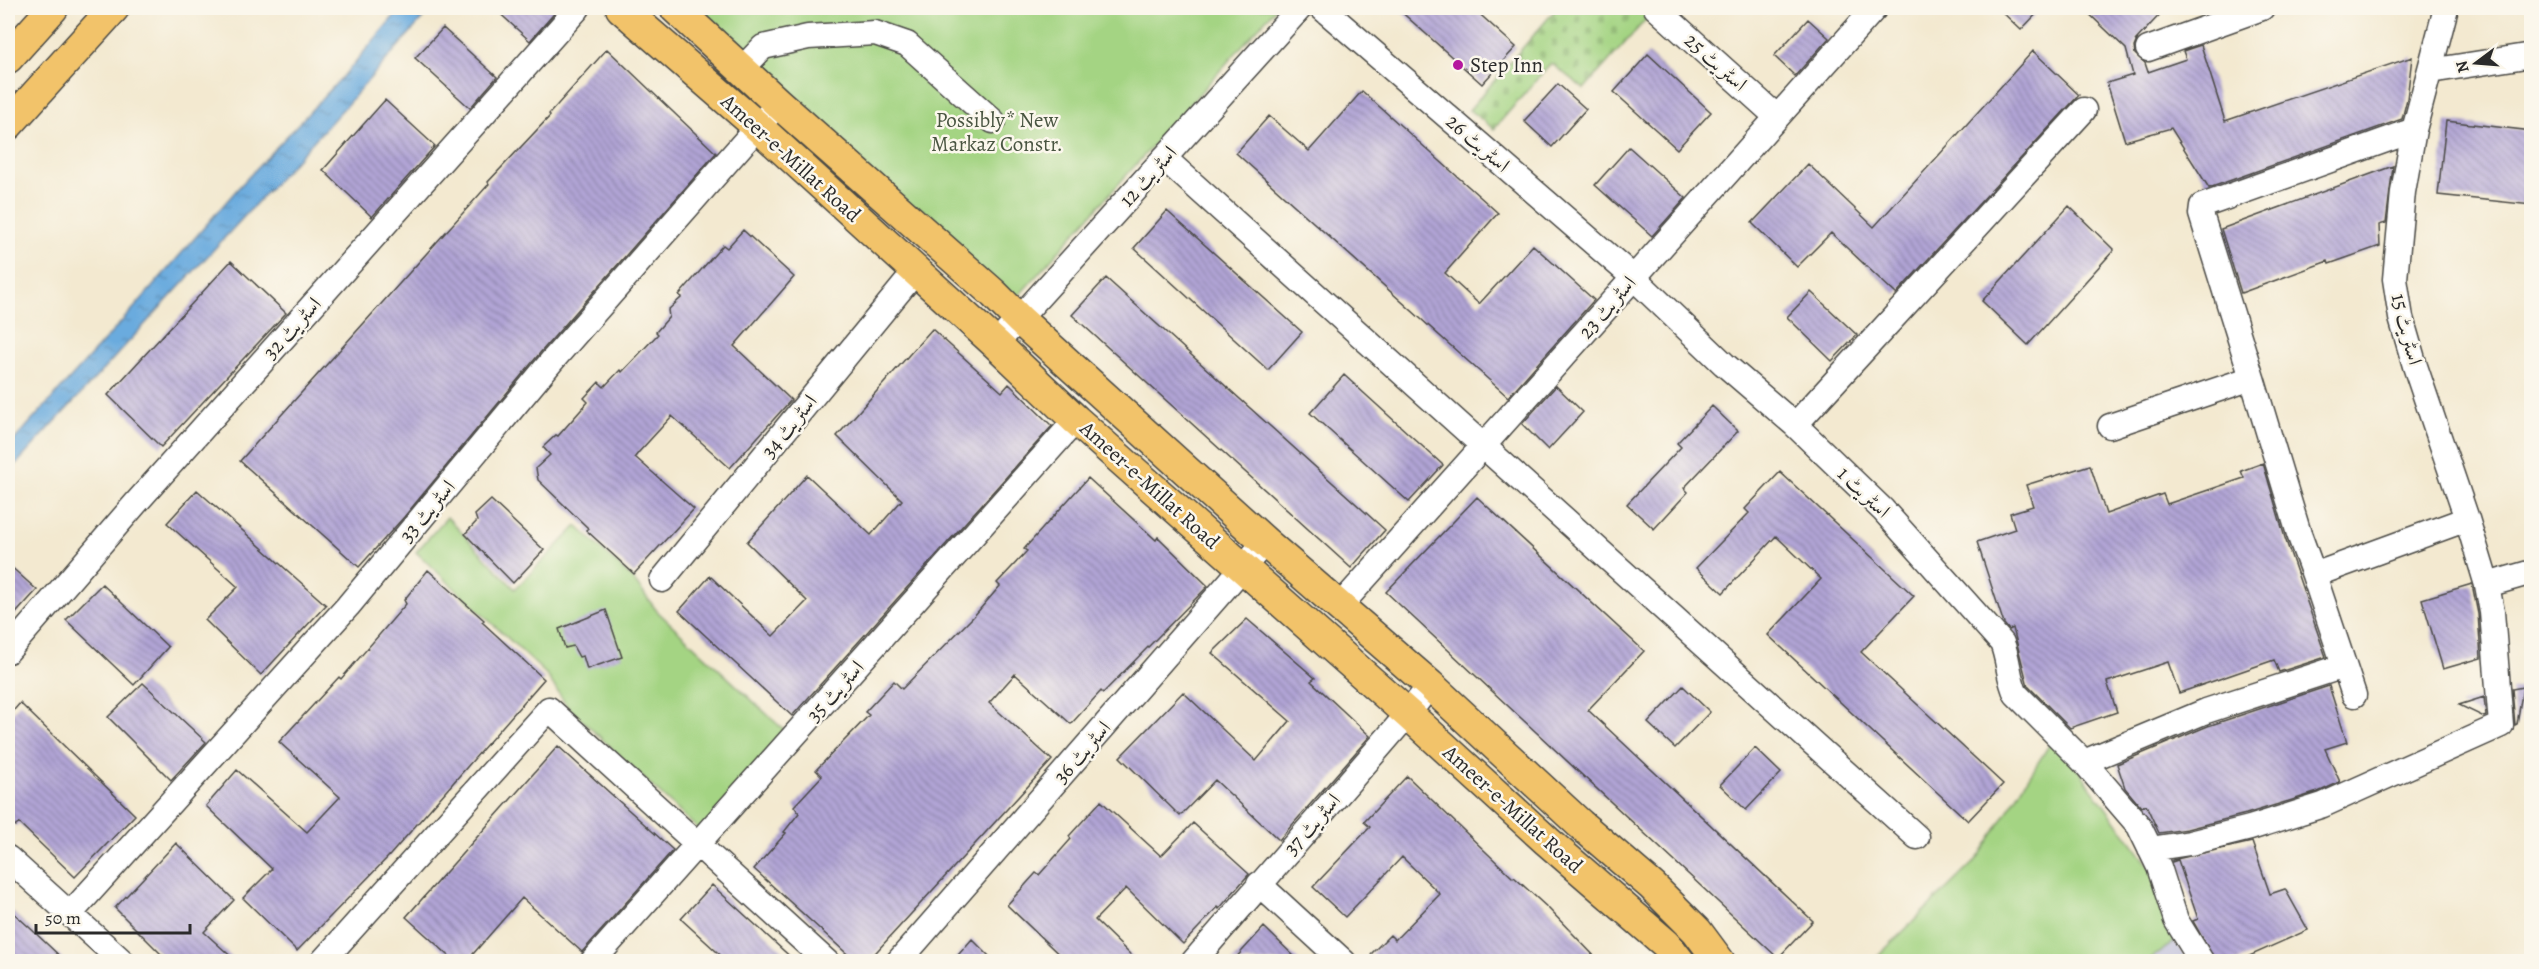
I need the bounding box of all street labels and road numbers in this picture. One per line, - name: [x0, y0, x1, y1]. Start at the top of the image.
- street label: اسٹریٹ 25: [1679, 26, 1753, 98]
- street label: Ameer-e-Millat Road: [714, 87, 867, 229]
- street label: اسٹریٹ 26: [1440, 107, 1516, 179]
- street label: اسٹریٹ 12: [1113, 139, 1183, 213]
- street label: اسٹریٹ 23: [1572, 269, 1642, 345]
- street label: اسٹریٹ 15: [2385, 290, 2429, 368]
- street label: اسٹریٹ 32: [256, 291, 328, 365]
- street label: اسٹریٹ 34: [755, 388, 823, 464]
- street label: Ameer-e-Millat Road: [1073, 414, 1226, 556]
- street label: اسٹریٹ 1: [1831, 460, 1897, 524]
- street label: اسٹریٹ 33: [393, 474, 461, 548]
- street label: اسٹریٹ 35: [800, 654, 870, 728]
- street label: اسٹریٹ 36: [1047, 715, 1117, 789]
- street label: Ameer-e-Millat Road: [1436, 738, 1589, 880]
- street label: اسٹریٹ 37: [1277, 787, 1347, 861]

